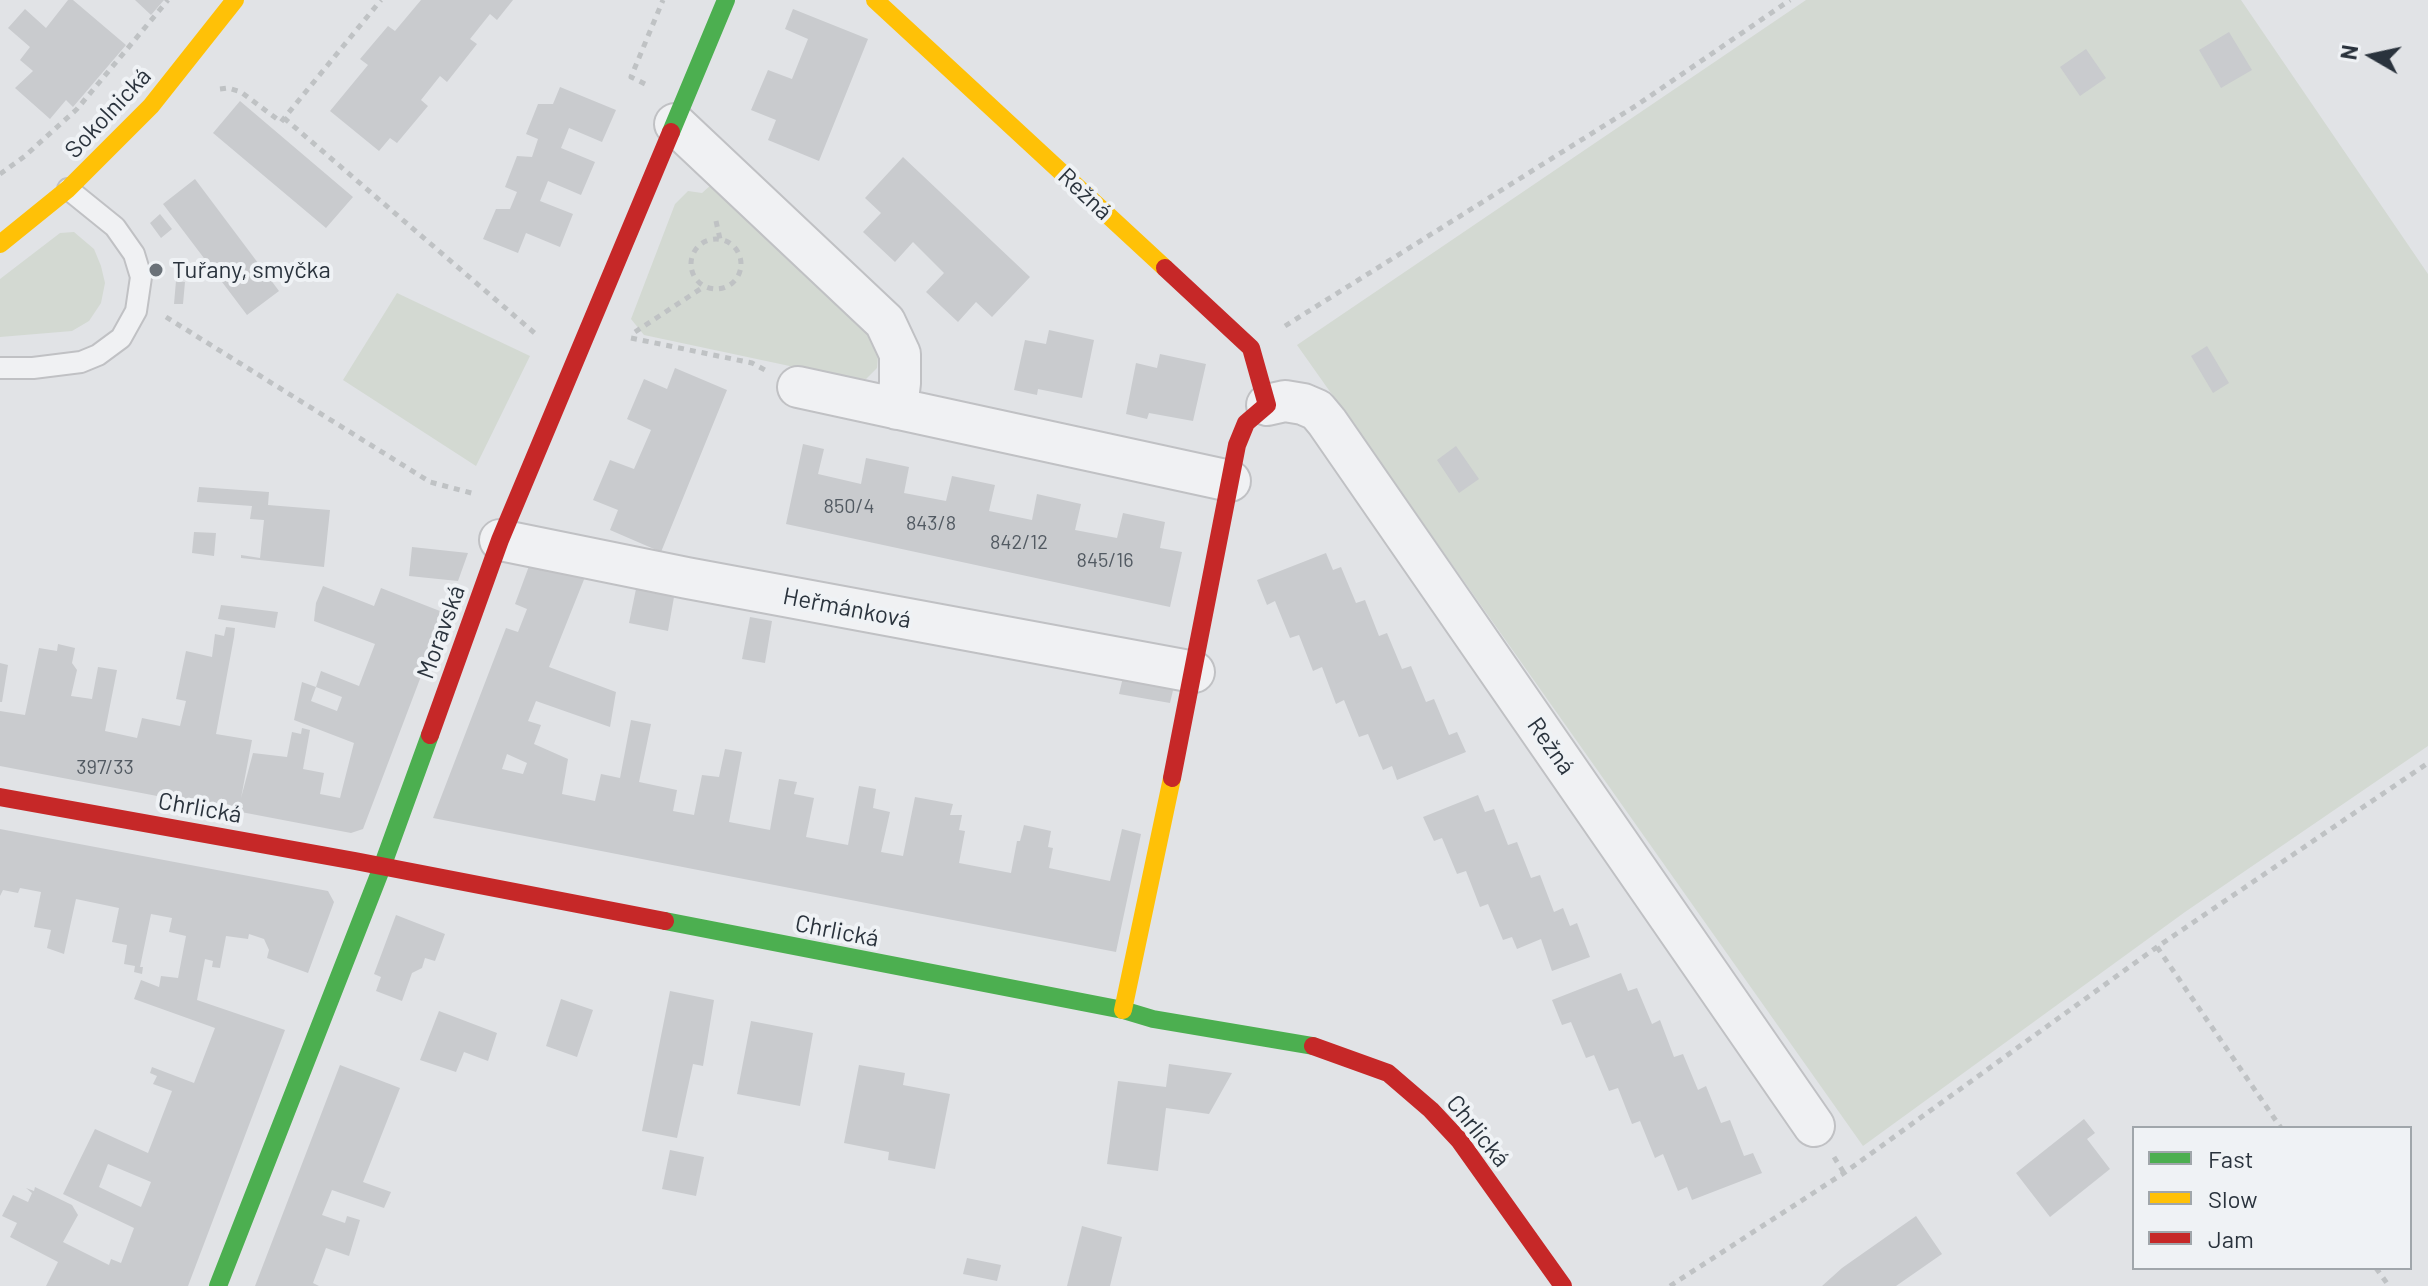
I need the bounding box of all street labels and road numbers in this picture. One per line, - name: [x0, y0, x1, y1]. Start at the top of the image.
- street label: Sokolnická: [59, 62, 157, 164]
- street label: Režná: [1052, 162, 1118, 226]
- street label: Moravská: [411, 581, 471, 683]
- street label: Heřmánková: [781, 581, 913, 635]
- street label: Režná: [1521, 712, 1581, 780]
- street label: Chrlická: [156, 786, 244, 830]
- street label: Chrlická: [793, 909, 881, 953]
- street label: Chrlická: [1440, 1089, 1516, 1173]

